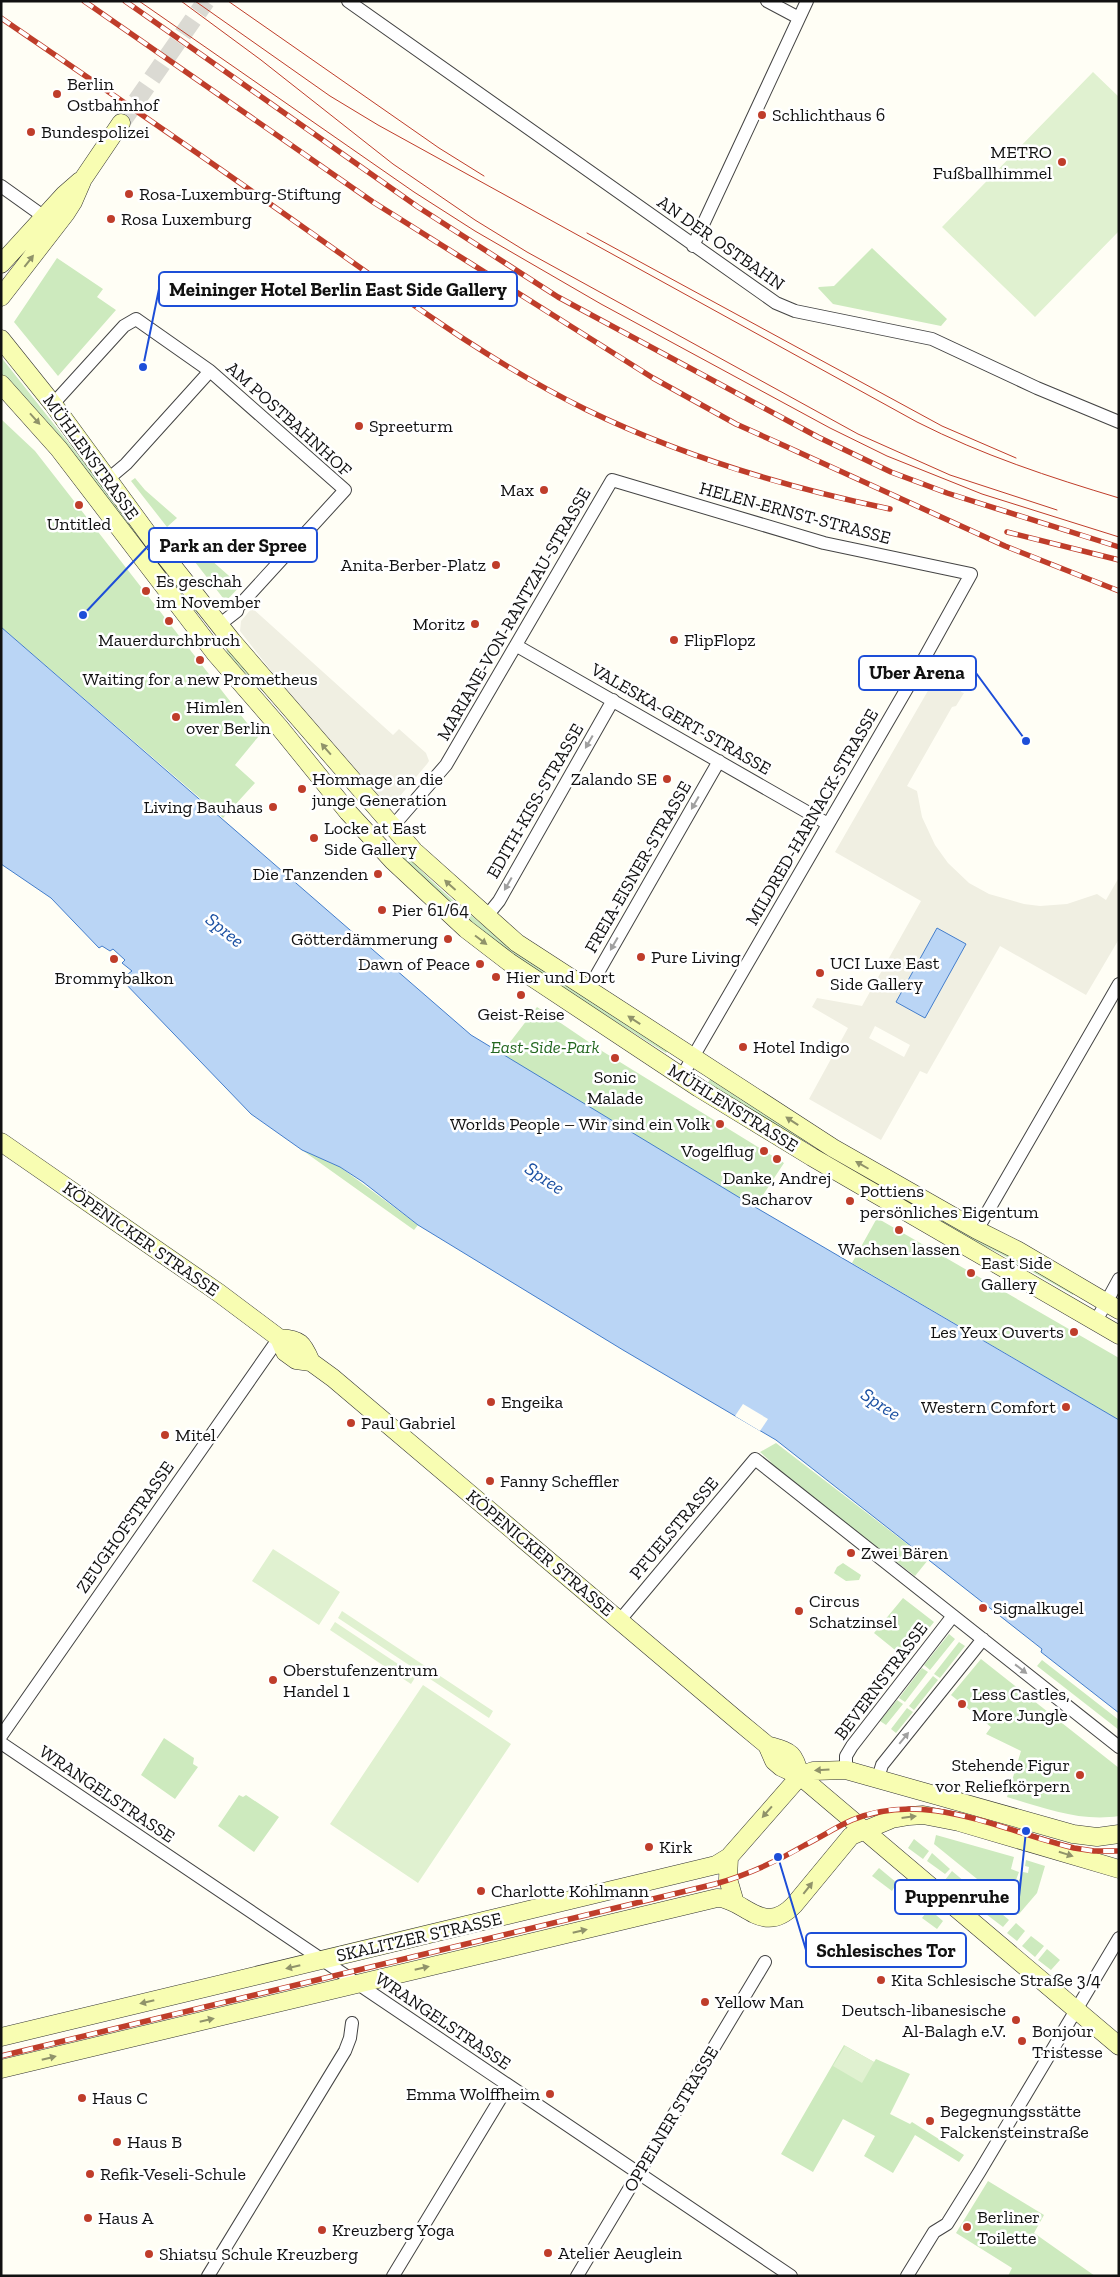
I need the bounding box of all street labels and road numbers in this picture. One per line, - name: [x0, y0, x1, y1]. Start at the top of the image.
- street label: AN DER OSTBAHN: [653, 191, 789, 295]
- street label: AM POSTBAHNHOF: [222, 357, 356, 481]
- street label: MÜHLENSTRASSE: [38, 390, 144, 524]
- street label: HELEN-ERNST-STRASSE: [697, 477, 893, 549]
- street label: MARIANE-VON-RANTZAU-STRASSE: [432, 484, 596, 744]
- street label: VALESKA-GERT-STRASSE: [586, 658, 775, 780]
- street label: MILDRED-HARNACK-STRASSE: [741, 705, 883, 929]
- street label: EDITH-KISS-STRASSE: [482, 720, 588, 882]
- street label: FREIA-EISNER-STRASSE: [580, 777, 696, 957]
- street label: MÜHLENSTRASSE: [664, 1059, 802, 1157]
- street label: KÖPENICKER STRASSE: [59, 1177, 223, 1301]
- street label: ZEUGHOFSTRASSE: [71, 1457, 179, 1597]
- street label: PFUELSTRASSE: [625, 1472, 723, 1584]
- street label: KÖPENICKER STRASSE: [462, 1485, 618, 1621]
- street label: BEVERNSTRASSE: [830, 1618, 932, 1744]
- street label: WRANGELSTRASSE: [35, 1740, 179, 1848]
- street label: SKALITZER STRASSE: [334, 1907, 504, 1967]
- street label: WRANGELSTRASSE: [371, 1967, 515, 2075]
- street label: OPPELNER STRASSE: [619, 2042, 723, 2196]

